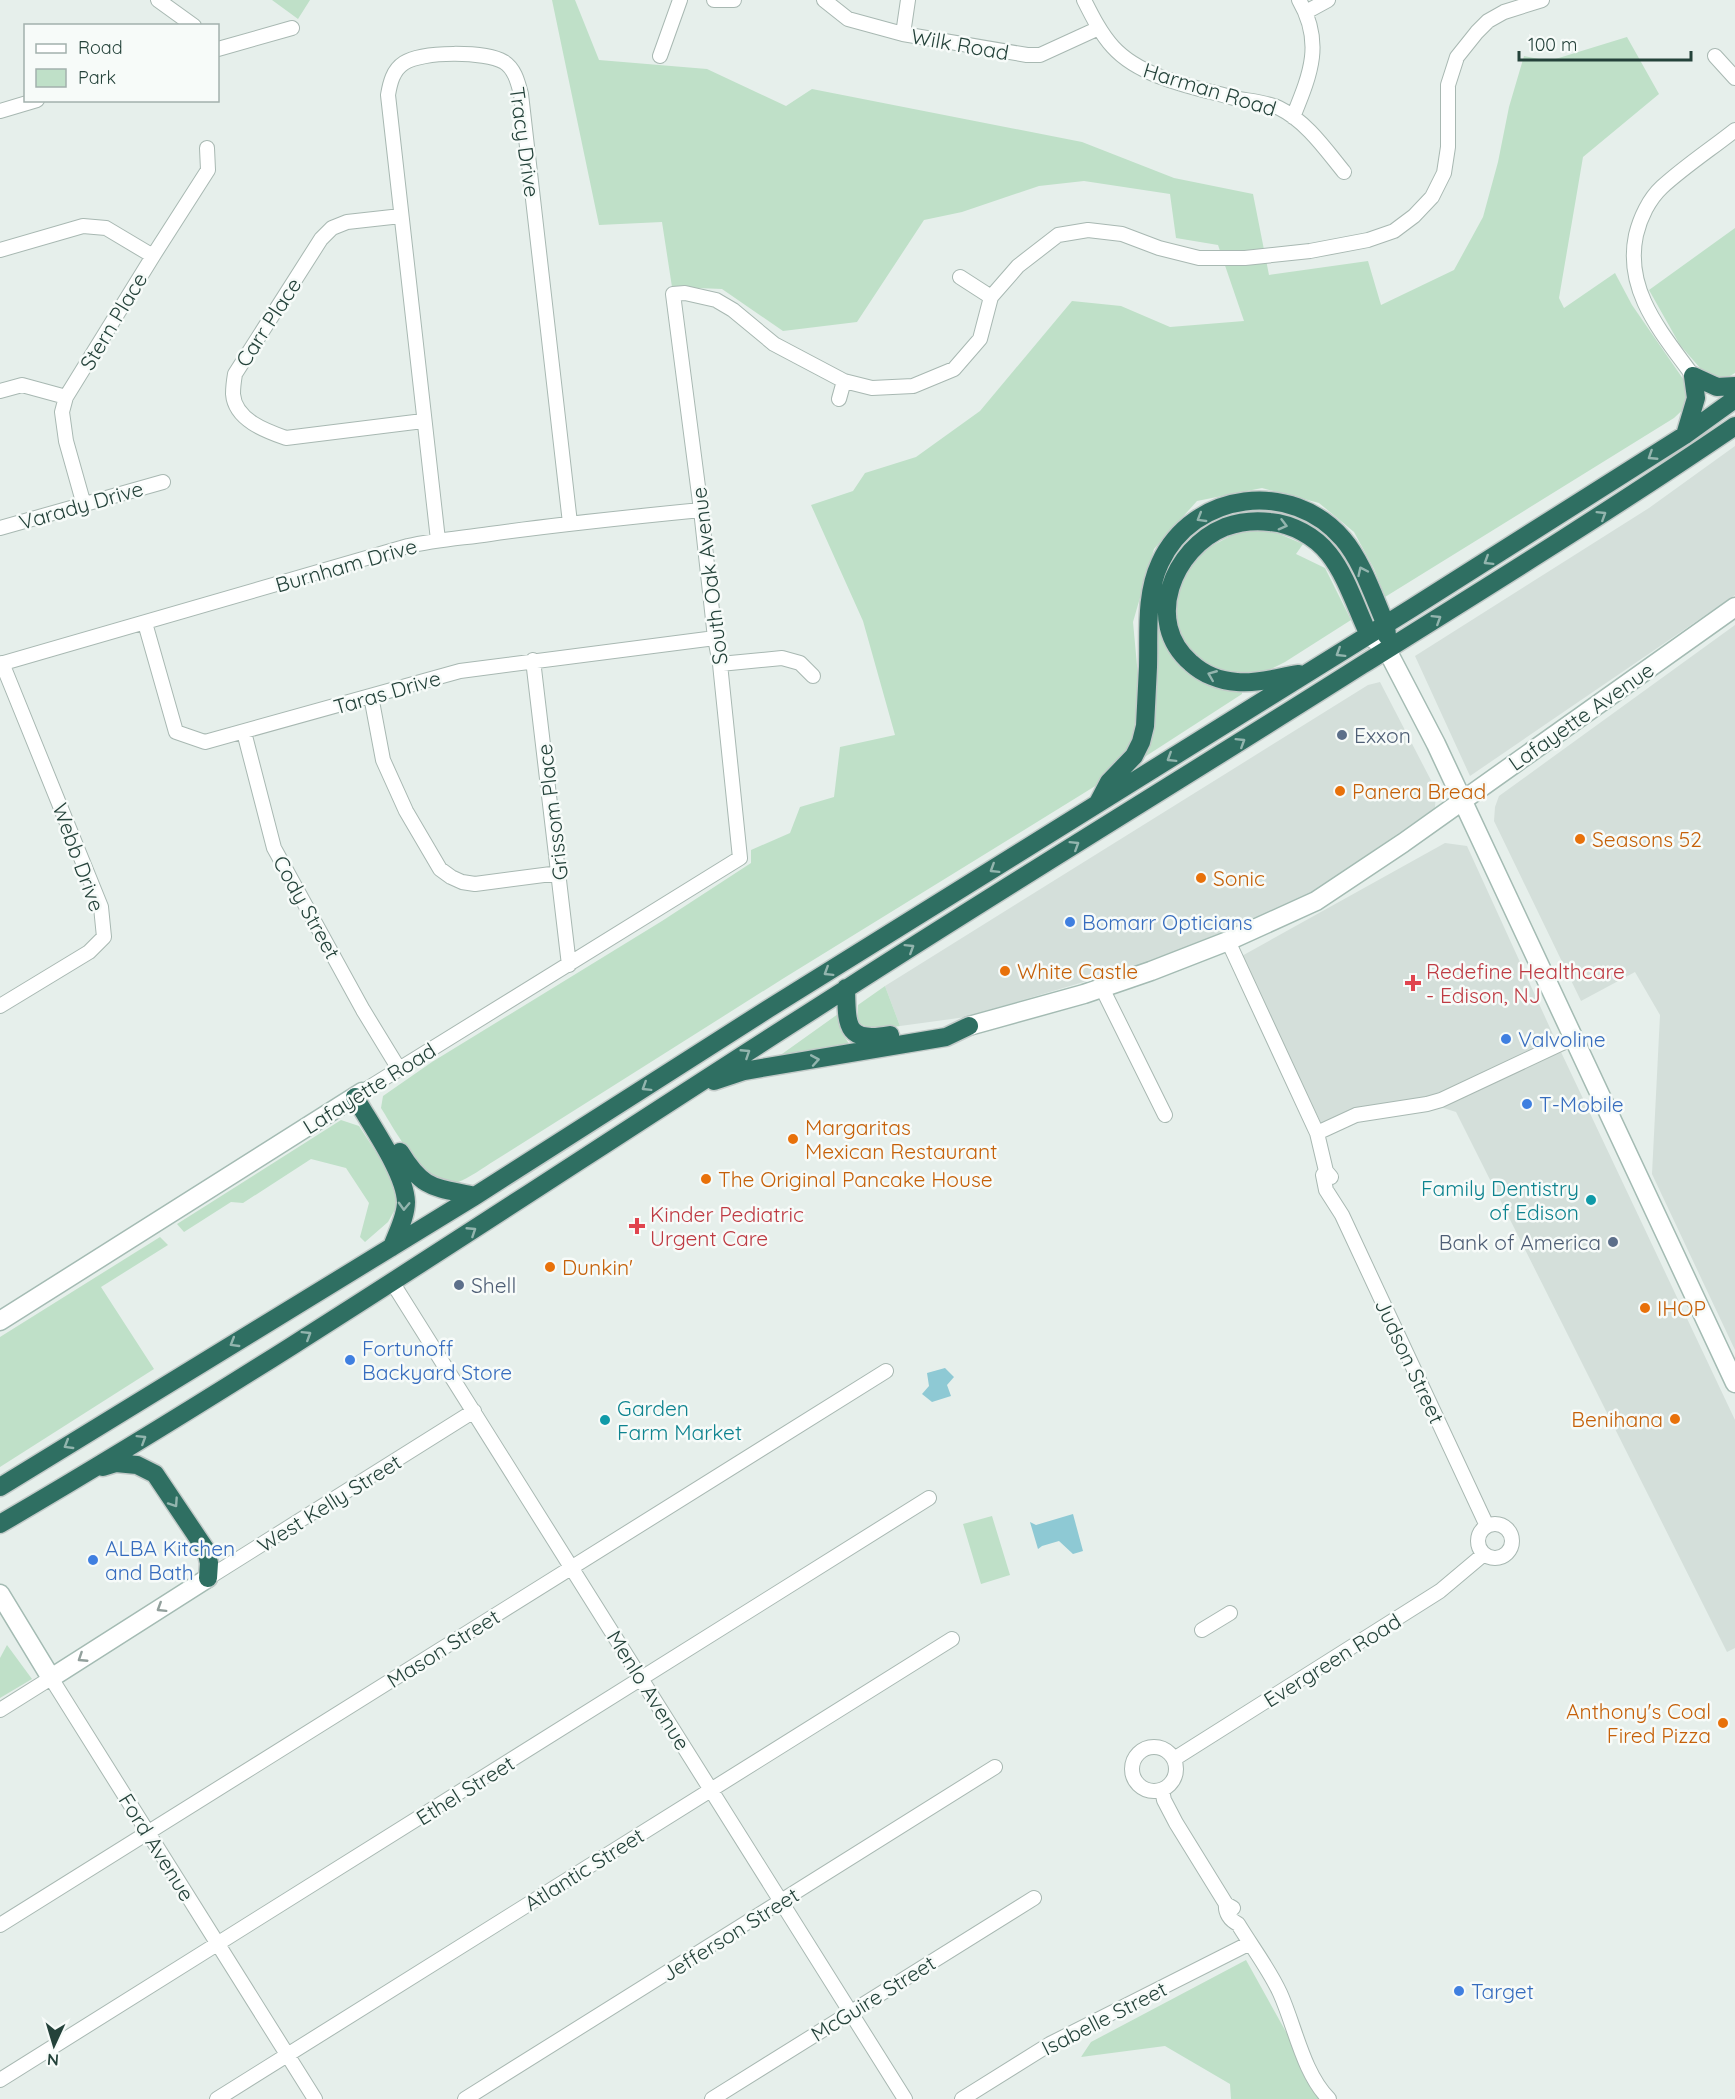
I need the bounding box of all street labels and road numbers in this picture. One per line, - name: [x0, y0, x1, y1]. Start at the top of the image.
- street label: Wilk Road: [909, 23, 1011, 65]
- street label: Harman Road: [1140, 56, 1280, 122]
- street label: Tracy Drive: [504, 85, 546, 199]
- street label: Stern Place: [74, 267, 152, 375]
- street label: Carr Place: [230, 272, 306, 372]
- street label: Varady Drive: [16, 475, 146, 535]
- street label: South Oak Avenue: [685, 486, 733, 666]
- street label: Burnham Drive: [272, 532, 420, 598]
- street label: Lafayette Avenue: [1503, 656, 1659, 776]
- street label: Taras Drive: [331, 664, 443, 720]
- street label: Grissom Place: [531, 742, 573, 882]
- street label: Webb Drive: [47, 799, 111, 915]
- street label: Cody Street: [268, 851, 346, 963]
- street label: Lafayette Road: [298, 1037, 440, 1139]
- street label: Judson Street: [1370, 1295, 1450, 1427]
- street label: West Kelly Street: [252, 1448, 406, 1558]
- street label: Mason Street: [382, 1603, 504, 1693]
- street label: Evergreen Road: [1259, 1607, 1405, 1713]
- street label: Menlo Avenue: [602, 1625, 696, 1755]
- street label: Ethel Street: [411, 1750, 519, 1830]
- street label: Ford Avenue: [114, 1788, 200, 1906]
- street label: Atlantic Street: [519, 1822, 649, 1916]
- street label: Jefferson Street: [657, 1881, 803, 1987]
- street label: McGuire Street: [806, 1949, 940, 2047]
- street label: Isabelle Street: [1037, 1975, 1171, 2061]

